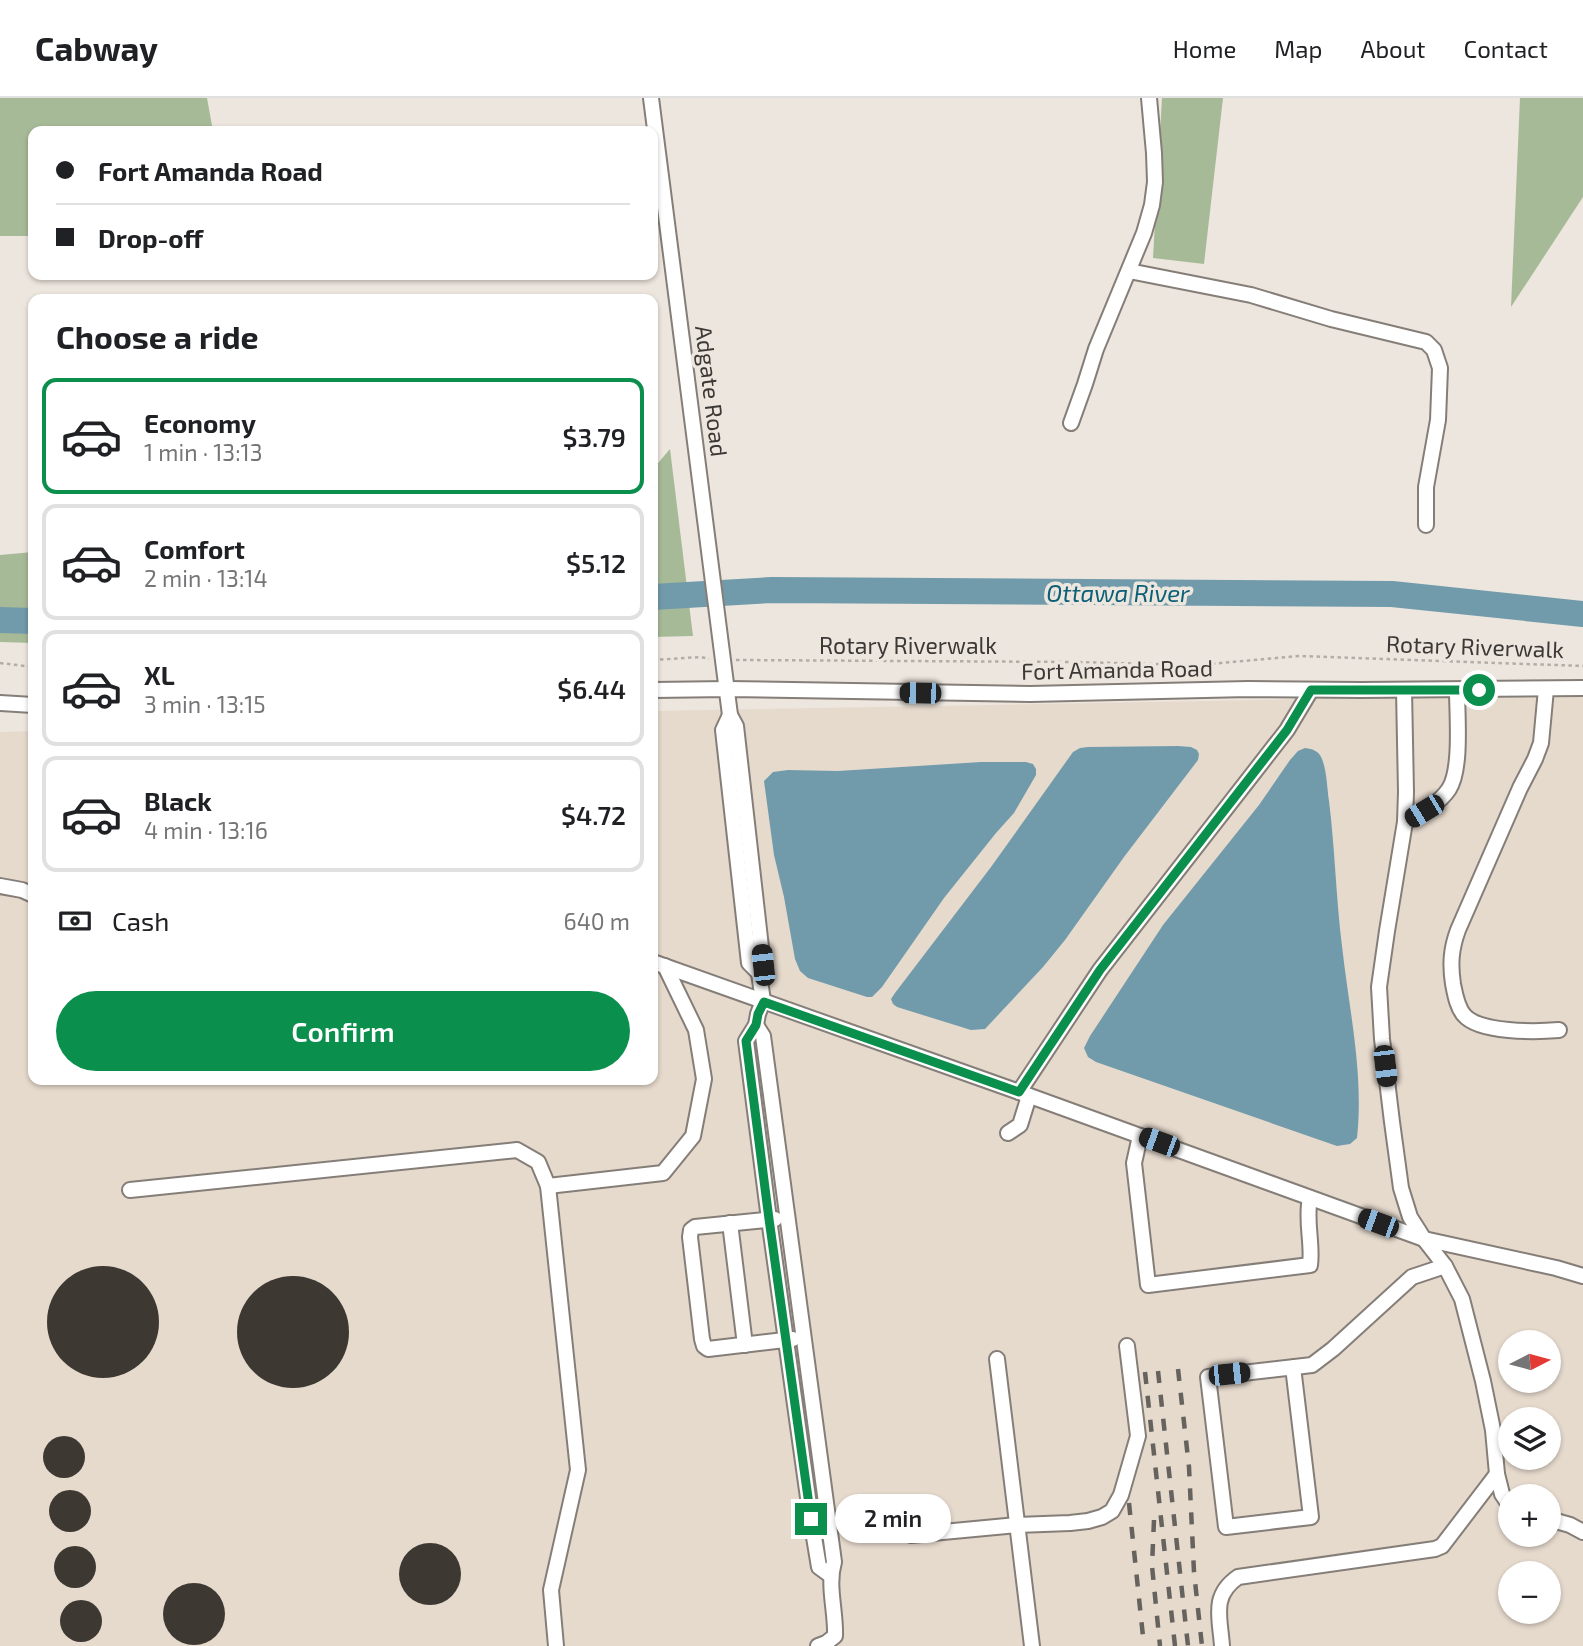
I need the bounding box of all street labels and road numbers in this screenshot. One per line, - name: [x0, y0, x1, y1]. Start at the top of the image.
- street label: Adgate Road: [690, 324, 734, 458]
- street label: Rotary Riverwalk: [1385, 629, 1565, 663]
- street label: Rotary Riverwalk: [819, 631, 997, 659]
- street label: Fort Amanda Road: [1021, 653, 1213, 685]

